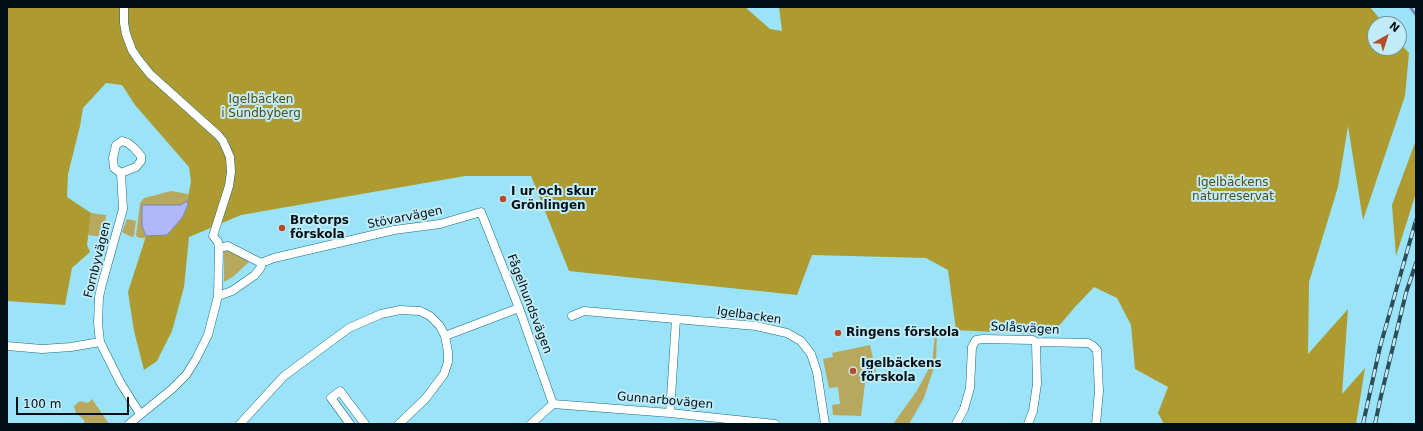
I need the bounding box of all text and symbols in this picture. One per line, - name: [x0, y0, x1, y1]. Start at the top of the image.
- north arrow: [1367, 16, 1407, 56]
- text: N: [1387, 19, 1402, 35]
- park label: Igelbäcken i Sundbyberg: [221, 93, 301, 121]
- park label: Igelbäckens naturreservat: [1192, 176, 1274, 204]
- place label: I ur och skur Grönlingen: [511, 185, 596, 213]
- marker: I ur och skur Grönlingen: [498, 194, 508, 204]
- street label: Stövarvägen: [366, 204, 444, 232]
- place label: Brotorps förskola: [290, 214, 349, 242]
- street label: Fornbyvägen: [82, 220, 114, 300]
- marker: Brotorps förskola: [277, 223, 287, 233]
- street label: Fågelhundsvägen: [503, 252, 555, 356]
- street label: Igelbacken: [716, 304, 782, 328]
- street label: Solåsvägen: [990, 320, 1060, 338]
- place label: Ringens förskola: [846, 326, 959, 340]
- marker: Ringens förskola: [833, 328, 843, 338]
- place label: Igelbäckens förskola: [861, 357, 942, 385]
- marker: Igelbäckens förskola: [848, 366, 858, 376]
- scale bar: [18, 389, 131, 415]
- street label: Gunnarbovägen: [616, 390, 714, 412]
- text: 100 m: [23, 397, 61, 411]

